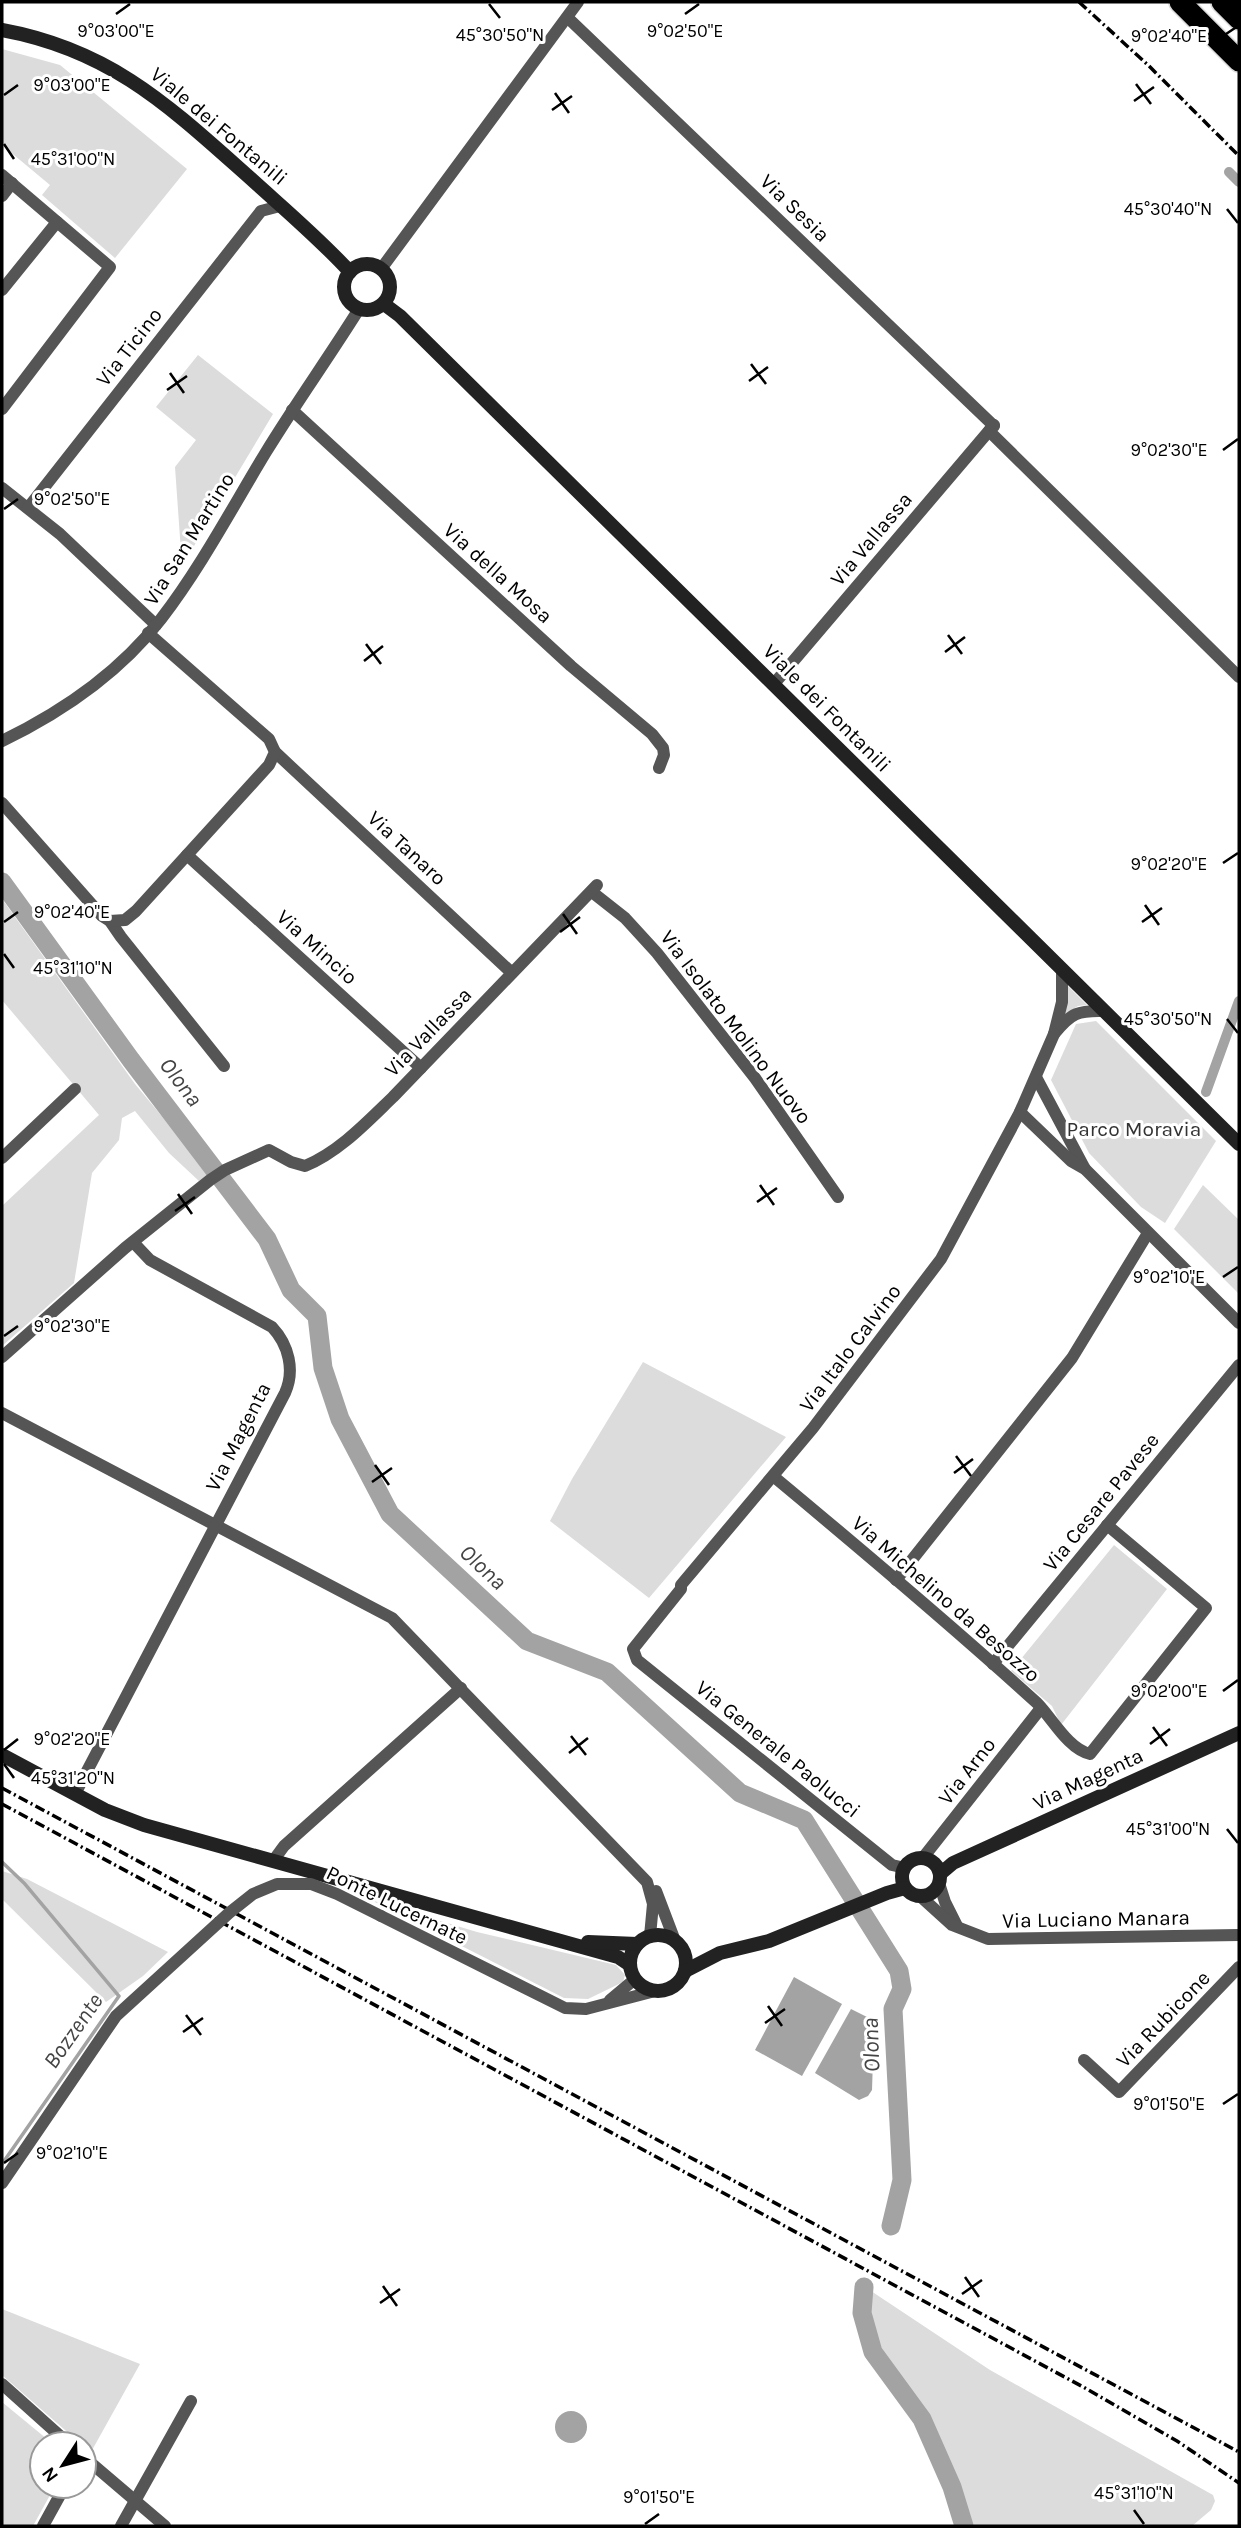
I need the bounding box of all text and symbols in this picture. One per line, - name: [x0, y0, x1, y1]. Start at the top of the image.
- text: 9°03'00"E: [77, 20, 155, 42]
- text: 9°02'50"E: [647, 20, 723, 42]
- text: 45°30'50"N: [456, 24, 544, 46]
- text: 9°02'40"E: [1131, 25, 1207, 47]
- street label: Viale dei Fontanili: [146, 62, 292, 190]
- text: 9°03'00"E: [33, 74, 111, 96]
- text: 45°31'00"N: [31, 148, 115, 170]
- street label: Via Sesia: [755, 169, 835, 247]
- text: 45°30'40"N: [1124, 198, 1212, 220]
- street label: Via Ticino: [91, 303, 167, 391]
- text: 9°02'30"E: [1130, 439, 1208, 461]
- street label: Via San Martino: [139, 468, 239, 610]
- text: 9°02'50"E: [34, 488, 110, 510]
- street label: Via Vallassa: [825, 488, 917, 590]
- street label: Via della Mosa: [439, 518, 557, 628]
- street label: Viale dei Fontanili: [758, 639, 896, 777]
- street label: Via Tanaro: [363, 806, 451, 890]
- text: 9°02'20"E: [1131, 853, 1207, 875]
- text: 9°02'40"E: [34, 901, 110, 923]
- street label: Via Mincio: [272, 905, 362, 989]
- street label: Via Isolato Molino Nuovo: [655, 926, 817, 1128]
- text: 45°31'10"N: [33, 957, 113, 979]
- street label: Via Vallassa: [380, 983, 476, 1081]
- text: 45°30'50"N: [1124, 1008, 1212, 1030]
- water label: Olona: [154, 1052, 208, 1112]
- park label: Parco Moravia: [1067, 1117, 1201, 1141]
- text: 9°02'10"E: [1133, 1266, 1205, 1288]
- street label: Via Italo Calvino: [794, 1279, 906, 1417]
- text: 9°02'30"E: [33, 1315, 111, 1337]
- street label: Via Magenta: [200, 1379, 276, 1495]
- street label: Via Cesare Pavese: [1038, 1428, 1164, 1576]
- street label: Via Michelino da Besozzo: [847, 1511, 1045, 1687]
- water label: Olona: [454, 1539, 512, 1595]
- street label: Via Generale Paolucci: [691, 1675, 865, 1823]
- text: 9°02'00"E: [1130, 1680, 1208, 1702]
- text: 9°02'20"E: [34, 1728, 110, 1750]
- street label: Via Arno: [933, 1733, 1001, 1809]
- street label: Via Magenta: [1029, 1743, 1147, 1815]
- text: 45°31'20"N: [31, 1767, 115, 1789]
- text: 45°31'00"N: [1126, 1818, 1210, 1840]
- street label: Ponte Lucernate: [322, 1860, 472, 1950]
- street label: Via Luciano Manara: [1002, 1905, 1190, 1933]
- street label: Via Rubicone: [1111, 1966, 1215, 2072]
- water label: Bozzente: [37, 1988, 109, 2074]
- water label: Olona: [857, 2017, 885, 2073]
- text: 9°01'50"E: [1133, 2093, 1205, 2115]
- text: 9°02'10"E: [36, 2142, 108, 2164]
- north arrow: [28, 2430, 98, 2500]
- text: N: [37, 2462, 63, 2486]
- text: 45°31'10"N: [1094, 2482, 1174, 2504]
- text: 9°01'50"E: [623, 2486, 695, 2508]

